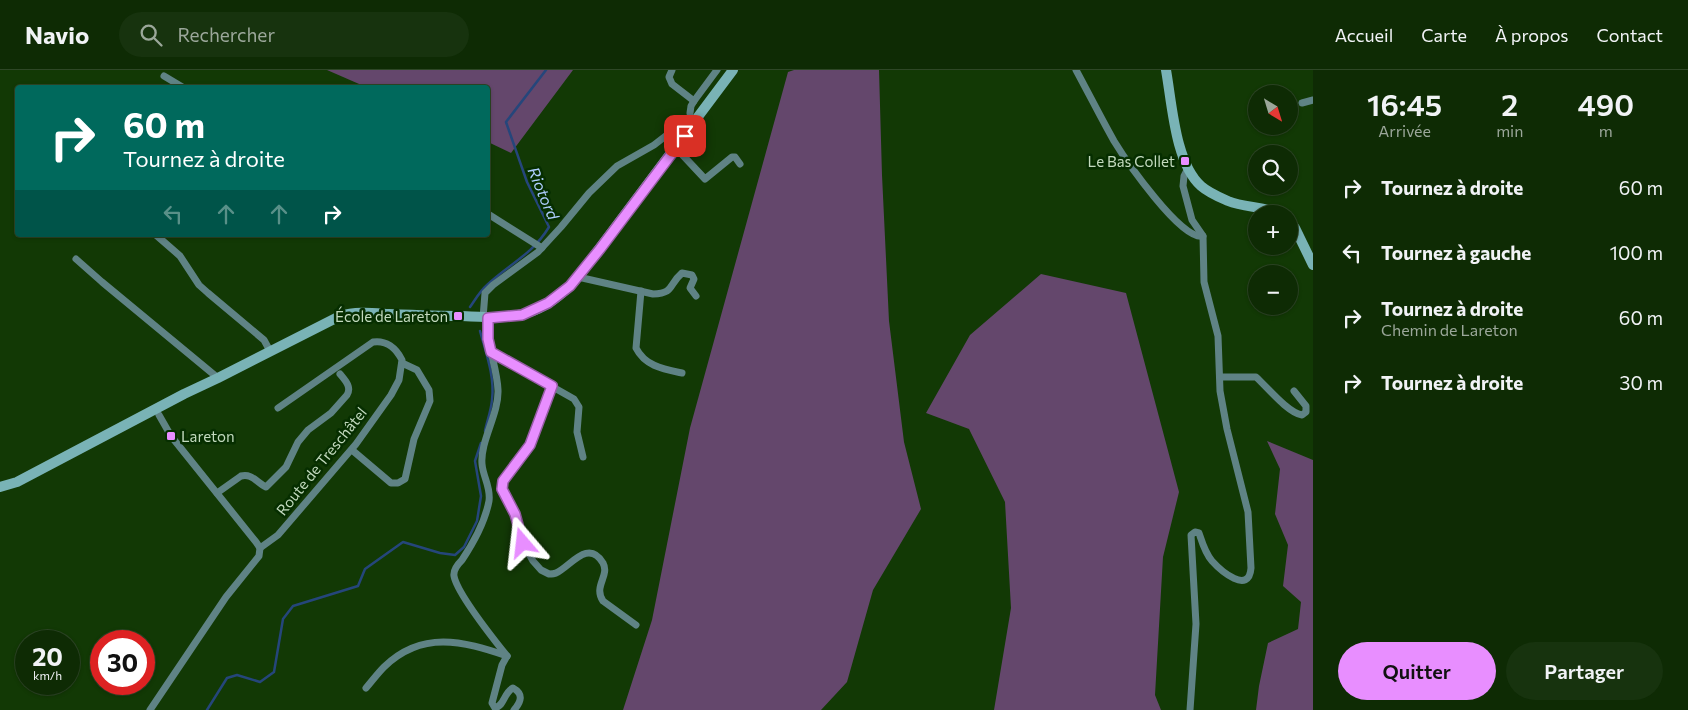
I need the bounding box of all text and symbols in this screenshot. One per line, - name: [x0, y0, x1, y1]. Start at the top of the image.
- search box: [119, 12, 469, 57]
- text: Navio: [25, 20, 89, 49]
- icon: search: [137, 21, 165, 49]
- text: Rechercher: [177, 23, 275, 46]
- text: Accueil: [1335, 24, 1393, 46]
- text: Carte: [1421, 24, 1467, 46]
- text: À propos: [1495, 24, 1569, 46]
- text: Contact: [1597, 24, 1663, 46]
- north arrow: [1248, 85, 1298, 135]
- map controls: [1248, 85, 1298, 315]
- text: 16:45: [1367, 85, 1442, 122]
- text: 2: [1501, 85, 1518, 122]
- text: 490: [1577, 85, 1634, 122]
- text: 60 m: [123, 102, 205, 145]
- icon: right: [40, 105, 105, 170]
- pin: [664, 115, 706, 157]
- text: Arrivée: [1378, 121, 1431, 140]
- text: min: [1496, 121, 1523, 140]
- text: m: [1599, 121, 1613, 140]
- icon: arrive: [671, 122, 699, 150]
- text: Tournez à droite: [123, 145, 285, 172]
- button: search: [1248, 145, 1298, 195]
- place label: Le Bas Collet: [1088, 152, 1175, 170]
- marker: Le Bas Collet: [1179, 155, 1191, 167]
- water label: Riotord: [524, 164, 564, 223]
- icon: right: [1338, 174, 1366, 202]
- text: Tournez à droite: [1381, 176, 1523, 199]
- text: 60 m: [1619, 176, 1663, 199]
- icon: left: [159, 200, 187, 228]
- icon: ahead: [212, 200, 240, 228]
- icon: ahead: [265, 200, 293, 228]
- icon: right: [318, 200, 346, 228]
- button: +: [1248, 205, 1298, 255]
- icon: left: [1338, 239, 1366, 267]
- text: Tournez à gauche: [1381, 241, 1531, 264]
- text: 100 m: [1610, 241, 1663, 264]
- button: −: [1248, 265, 1298, 315]
- text: Tournez à droite: [1381, 297, 1523, 320]
- icon: right: [1338, 304, 1366, 332]
- place label: École de Lareton: [335, 306, 448, 325]
- text: 60 m: [1619, 306, 1663, 329]
- marker: École de Lareton: [452, 310, 464, 322]
- text: Chemin de Lareton: [1381, 320, 1518, 339]
- icon: right: [1338, 369, 1366, 397]
- text: Tournez à droite: [1381, 371, 1523, 394]
- text: 30 m: [1620, 371, 1663, 394]
- street label: Route de Treschâtel: [272, 403, 370, 519]
- place label: Lareton: [181, 427, 235, 445]
- marker: Lareton: [165, 430, 177, 442]
- position arrow: [496, 516, 548, 568]
- speed limit sign: 30: [90, 630, 155, 695]
- text: 20: [32, 641, 63, 671]
- button: Quitter: [1338, 642, 1496, 700]
- button: Partager: [1506, 642, 1663, 700]
- text: km/h: [33, 668, 62, 682]

